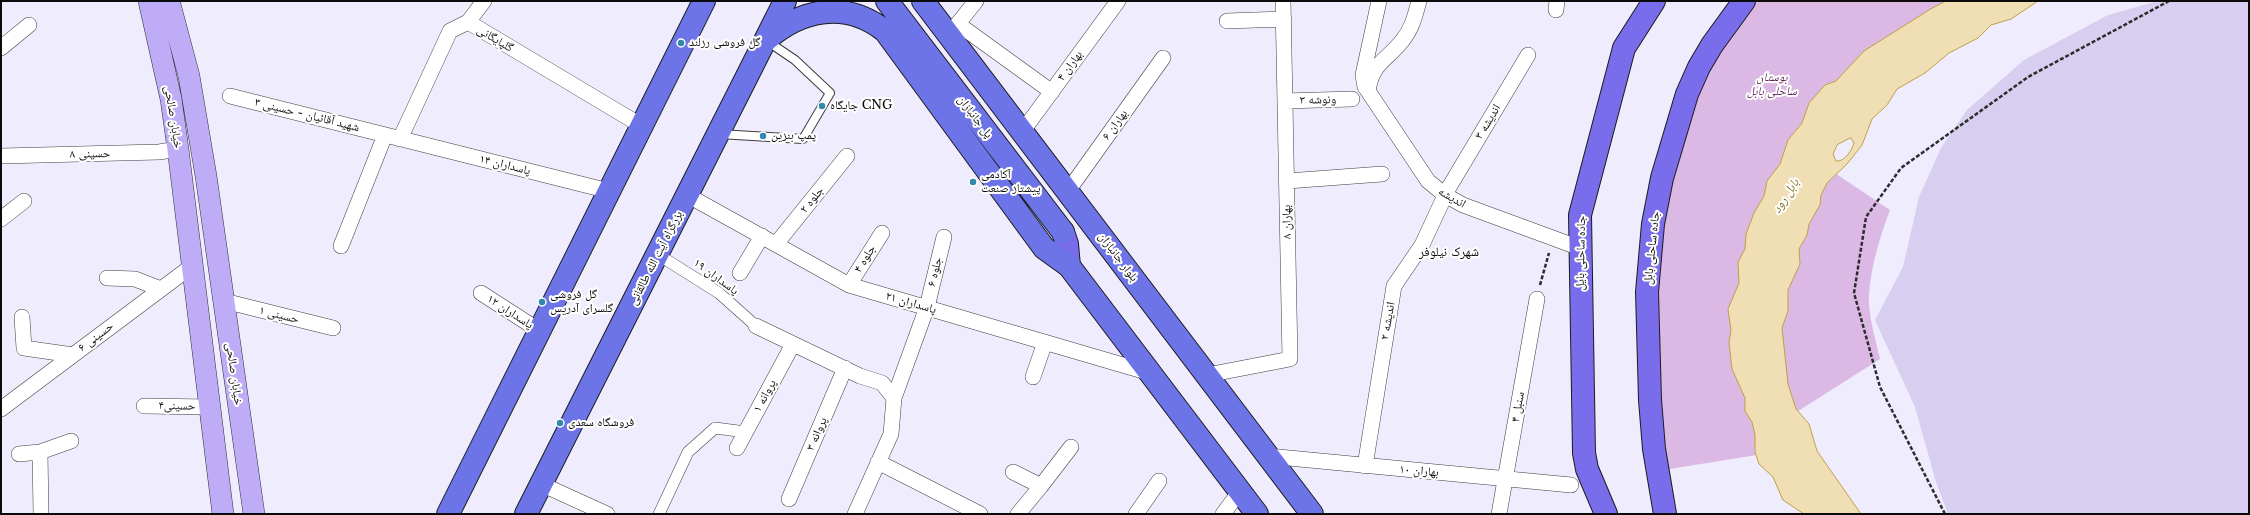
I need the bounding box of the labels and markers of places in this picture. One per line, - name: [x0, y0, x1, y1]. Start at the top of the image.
- place label: گل فروشی رزلند: [689, 36, 761, 50]
- marker: گل فروشی رزلند: [676, 38, 686, 48]
- place label: جایگاه CNG: [830, 99, 892, 113]
- marker: جایگاه CNG: [817, 101, 827, 111]
- place label: پمپ بنزین: [771, 129, 816, 143]
- marker: پمپ بنزین: [758, 131, 768, 141]
- place label: آکادمی پیشتاز صنعت: [981, 168, 1041, 196]
- marker: آکادمی پیشتاز صنعت: [968, 177, 978, 187]
- place label: گل فروشی گلسرای آدریس: [550, 288, 613, 316]
- marker: گل فروشی گلسرای آدریس: [537, 297, 547, 307]
- place label: فروشگاه سعدی: [568, 416, 634, 430]
- marker: فروشگاه سعدی: [555, 418, 565, 428]

